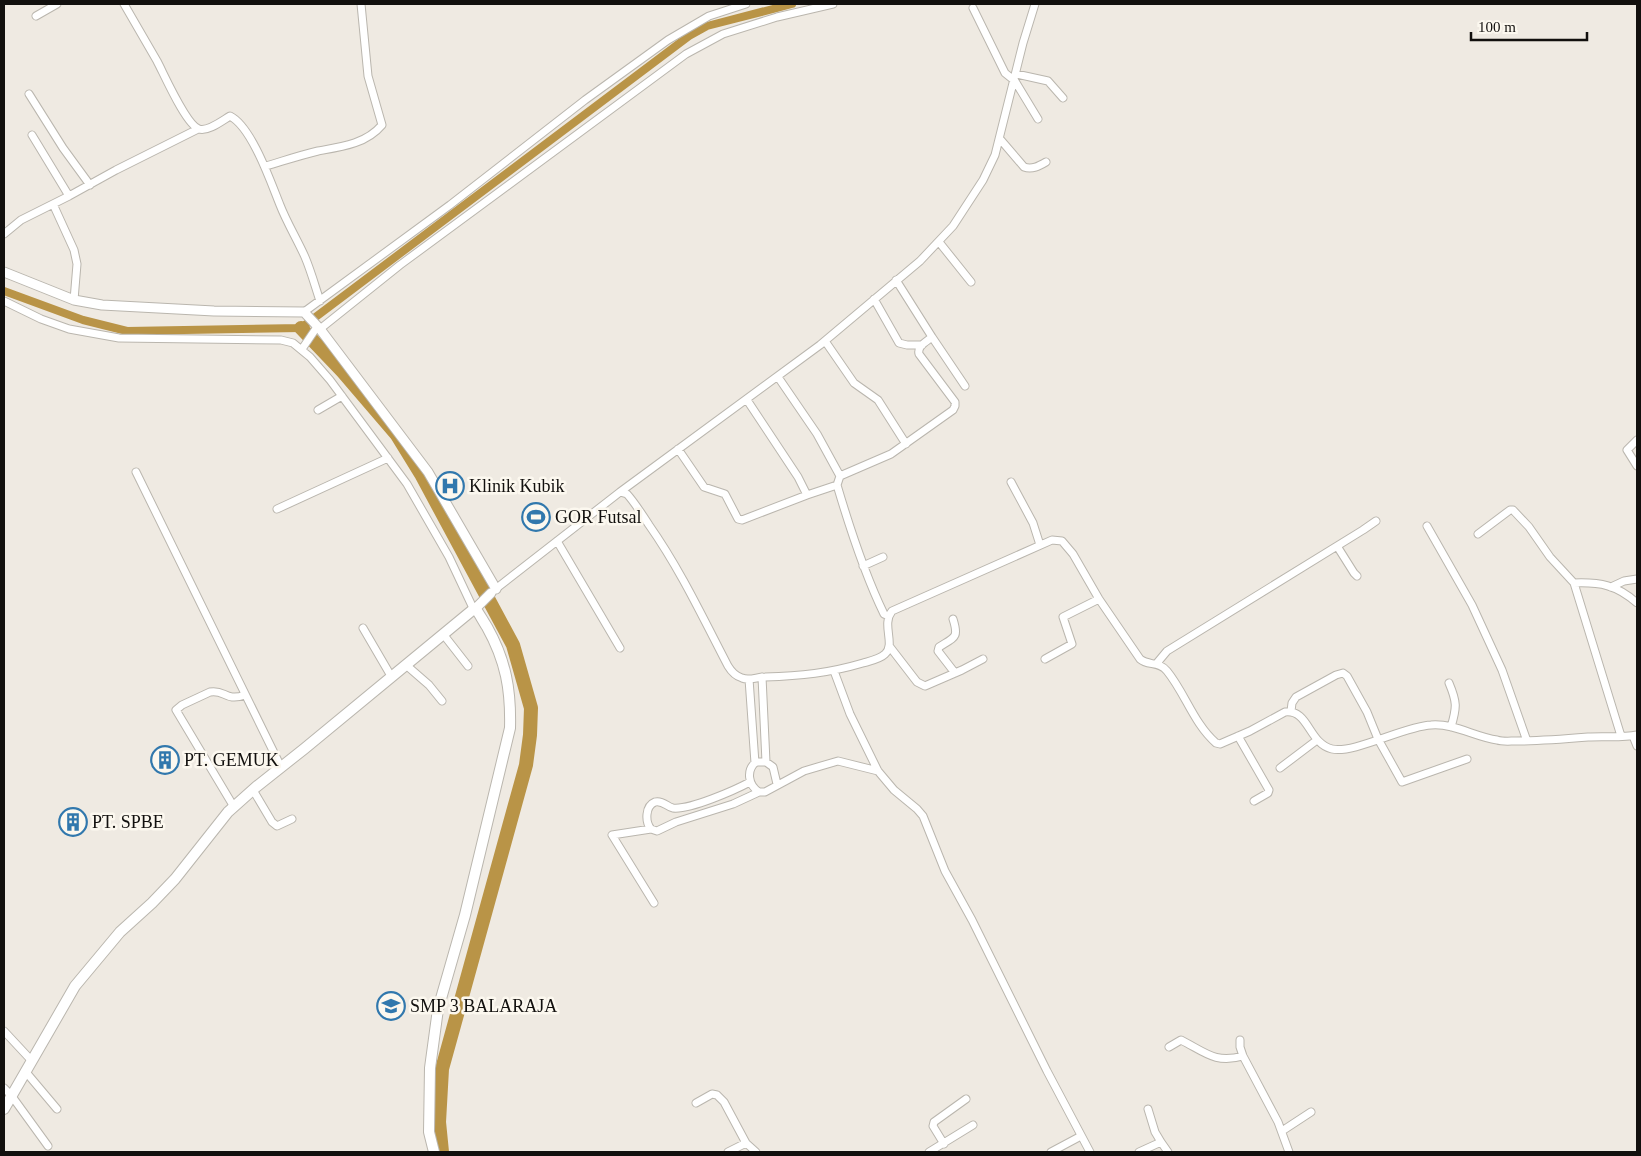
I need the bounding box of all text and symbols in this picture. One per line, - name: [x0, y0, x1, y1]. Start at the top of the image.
- scale bar: [1471, 10, 1587, 42]
- text: 100 m: [1478, 19, 1516, 35]
- hospital icon: Klinik Kubik: [435, 471, 465, 501]
- place label: Klinik Kubik: [469, 476, 565, 496]
- sports icon: GOR Futsal: [521, 502, 551, 532]
- place label: GOR Futsal: [555, 507, 642, 527]
- building icon: PT. GEMUK: [150, 745, 180, 775]
- place label: PT. GEMUK: [184, 750, 279, 770]
- building icon: PT. SPBE: [58, 807, 88, 837]
- place label: PT. SPBE: [92, 812, 164, 832]
- school or university icon: SMP 3 BALARAJA: [376, 991, 406, 1021]
- place label: SMP 3 BALARAJA: [410, 996, 557, 1016]

